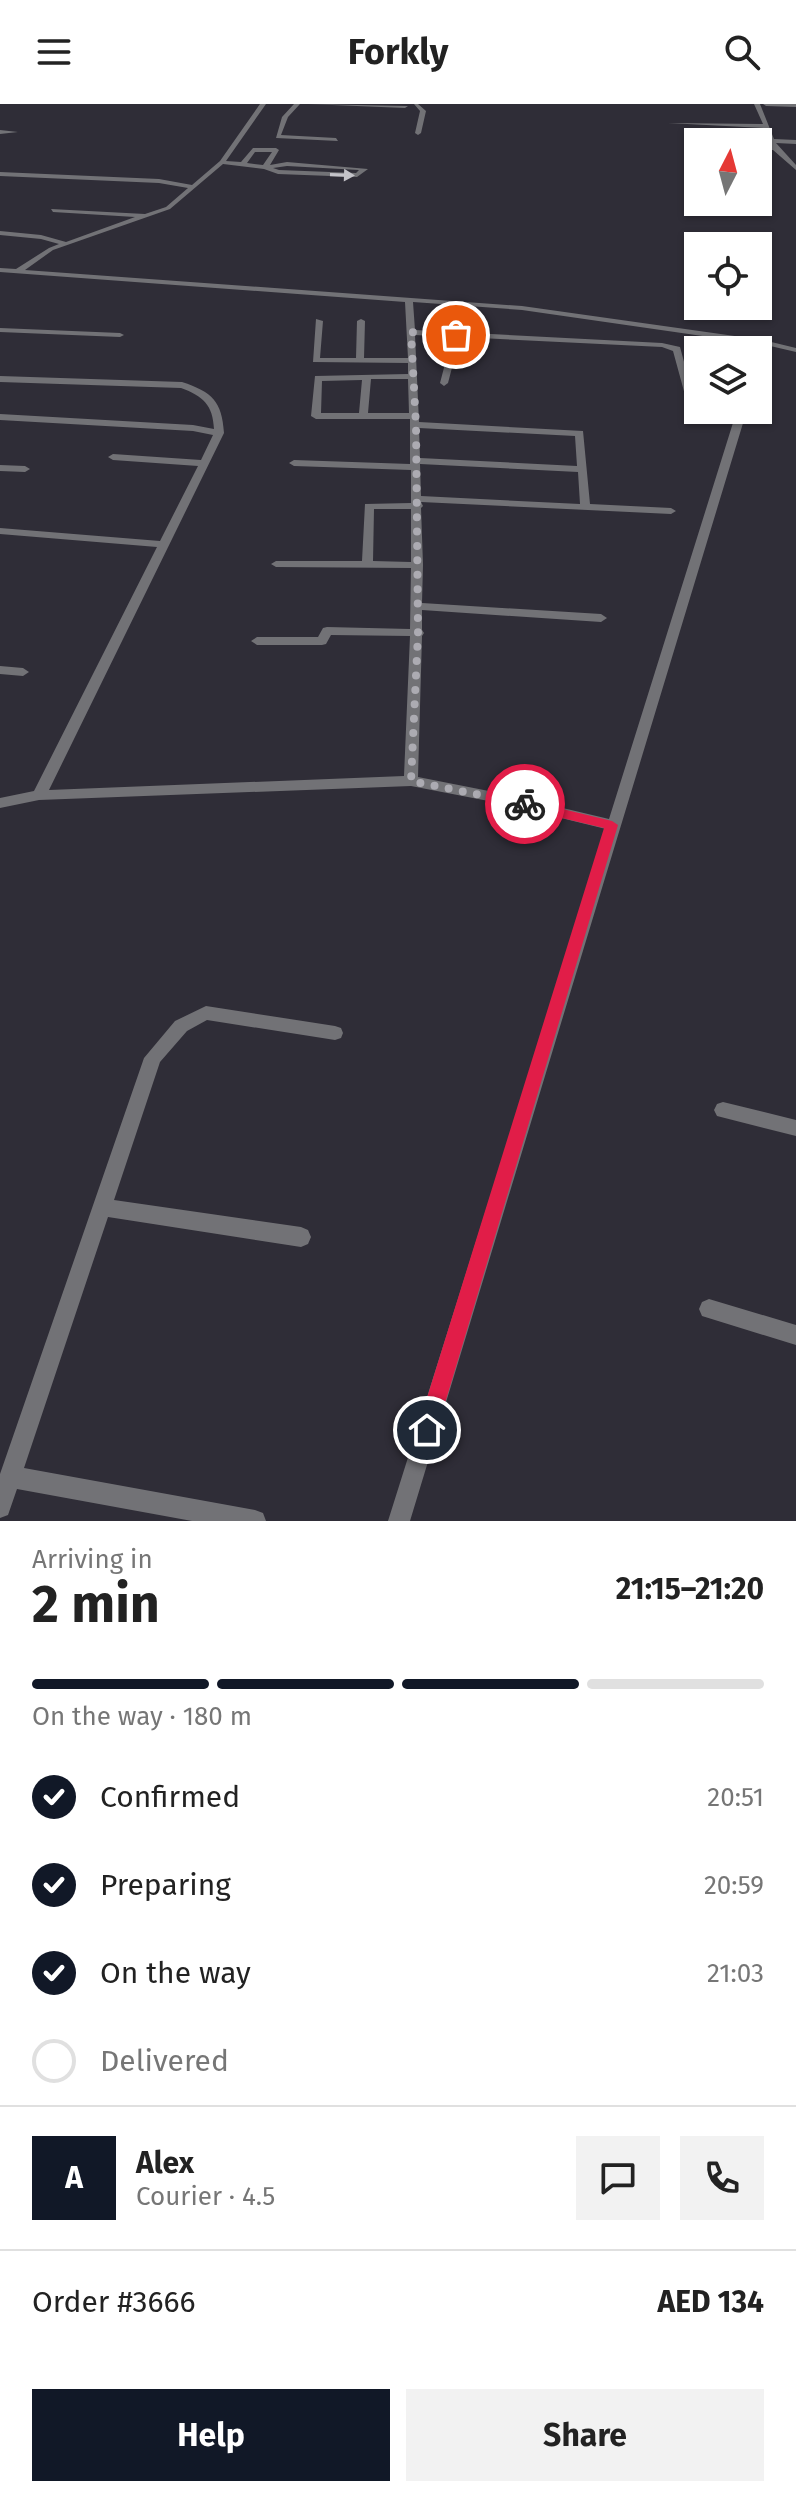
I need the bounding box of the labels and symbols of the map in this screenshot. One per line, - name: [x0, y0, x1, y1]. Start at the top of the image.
- north arrow: [684, 128, 772, 216]
- one-way arrow: [330, 168, 355, 181]
- pin: [422, 301, 490, 369]
- courier: [485, 764, 565, 844]
- pin: [393, 1396, 461, 1464]

